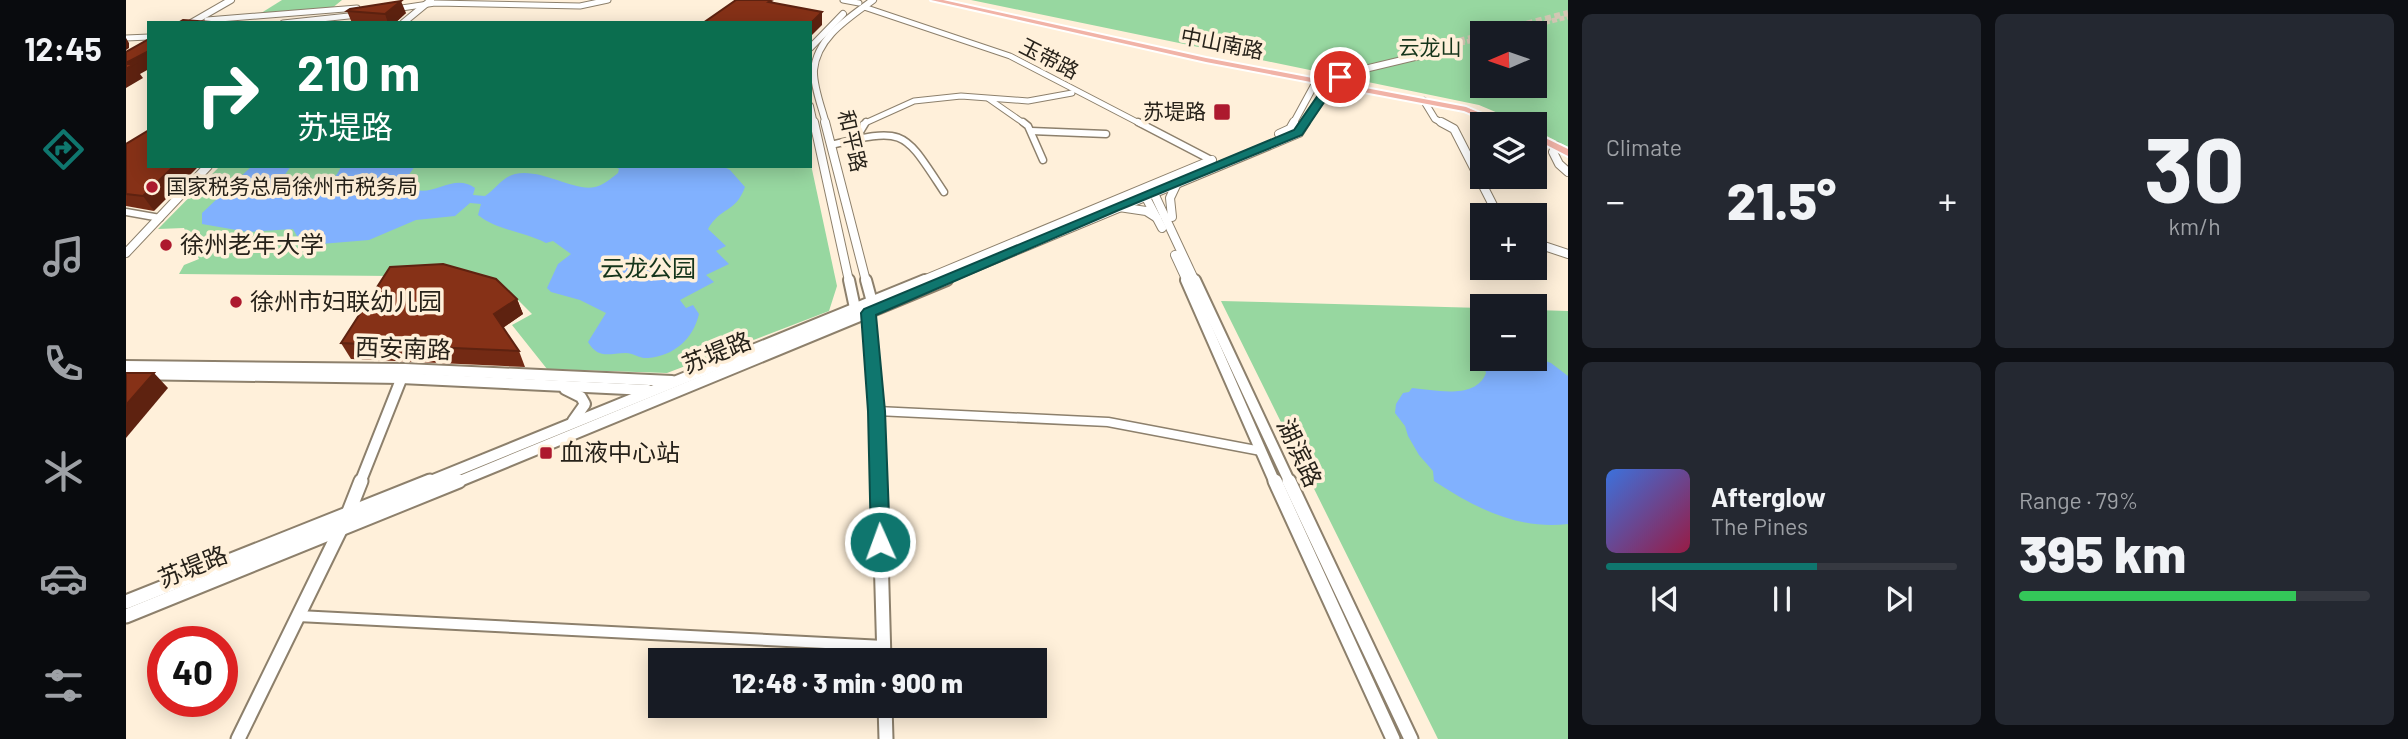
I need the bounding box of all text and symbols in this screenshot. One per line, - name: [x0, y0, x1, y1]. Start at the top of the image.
- north arrow: [1470, 21, 1547, 98]
- map controls: [1470, 21, 1547, 371]
- street label: 中山南路: [1179, 22, 1266, 63]
- text: 12:45: [24, 29, 102, 67]
- street label: 玉带路: [1016, 32, 1083, 83]
- park label: 云龙山: [1399, 34, 1462, 59]
- text: 210 m: [297, 42, 420, 101]
- pin: [1310, 47, 1370, 107]
- icon: right: [182, 49, 273, 140]
- icon: arrive: [1321, 58, 1359, 96]
- place label: 苏堤路: [1143, 98, 1206, 123]
- marker: 苏堤路: [1212, 102, 1232, 122]
- text: 苏堤路: [297, 107, 393, 145]
- street label: 和平路: [834, 107, 873, 174]
- button: layers: [1470, 112, 1547, 189]
- text: 30: [2144, 112, 2245, 221]
- icon: directions: [39, 125, 88, 174]
- text: Climate: [1606, 133, 1682, 161]
- text: 21.5°: [1727, 168, 1836, 230]
- place label: 国家税务总局徐州市税务局: [166, 173, 418, 198]
- text: −: [1606, 177, 1625, 223]
- text: +: [1938, 177, 1957, 223]
- marker: 国家税务总局徐州市税务局: [144, 179, 160, 195]
- button: +: [1470, 203, 1547, 280]
- text: km/h: [2168, 212, 2221, 240]
- place label: 徐州老年大学: [180, 229, 324, 258]
- icon: music: [39, 232, 88, 281]
- marker: 徐州老年大学: [158, 237, 174, 253]
- park label: 云龙公园: [600, 253, 696, 282]
- place label: 徐州市妇联幼儿园: [250, 286, 442, 315]
- marker: 徐州市妇联幼儿园: [228, 294, 244, 310]
- button: −: [1470, 294, 1547, 371]
- street label: 苏堤路: [678, 325, 755, 379]
- street label: 西安南路: [355, 331, 452, 364]
- icon: phone: [39, 339, 88, 388]
- street label: 湖滨路: [1272, 414, 1329, 491]
- place label: 血液中心站: [560, 437, 680, 466]
- marker: 血液中心站: [538, 445, 554, 461]
- icon: climate: [39, 447, 88, 496]
- text: Afterglow: [1711, 481, 1826, 512]
- text: Range · 79%: [2019, 486, 2138, 514]
- position arrow: [843, 505, 917, 579]
- text: The Pines: [1711, 512, 1808, 540]
- text: 395 km: [2019, 521, 2186, 583]
- street label: 苏堤路: [154, 539, 231, 593]
- icon: car: [39, 554, 88, 603]
- icon: previous: [1646, 580, 1684, 618]
- icon: pause: [1763, 580, 1801, 618]
- icon: next: [1880, 580, 1918, 618]
- speed limit sign: 40: [147, 626, 238, 717]
- icon: filters: [39, 661, 88, 710]
- text: 12:48 · 3 min · 900 m: [732, 667, 963, 698]

